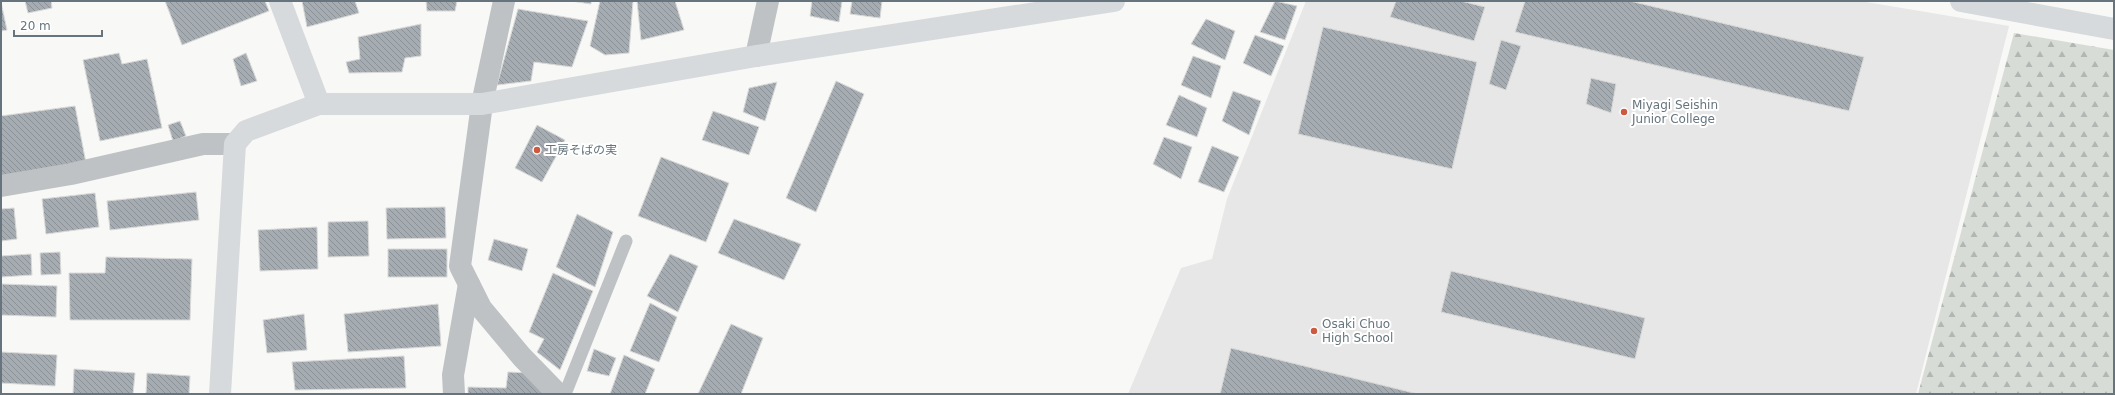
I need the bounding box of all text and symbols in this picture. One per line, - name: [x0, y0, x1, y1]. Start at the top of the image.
- scale bar: [14, 12, 102, 38]
- text: 20 m: [20, 19, 51, 33]
- place label: Miyagi Seishin Junior College: [1631, 98, 1718, 126]
- marker: Miyagi Seishin Junior College: [1619, 107, 1629, 117]
- place label: 工房そばの実: [545, 143, 617, 157]
- marker: 工房そばの実: [532, 145, 542, 155]
- place label: Osaki Chuo High School: [1322, 317, 1393, 345]
- marker: Osaki Chuo High School: [1309, 326, 1319, 336]

